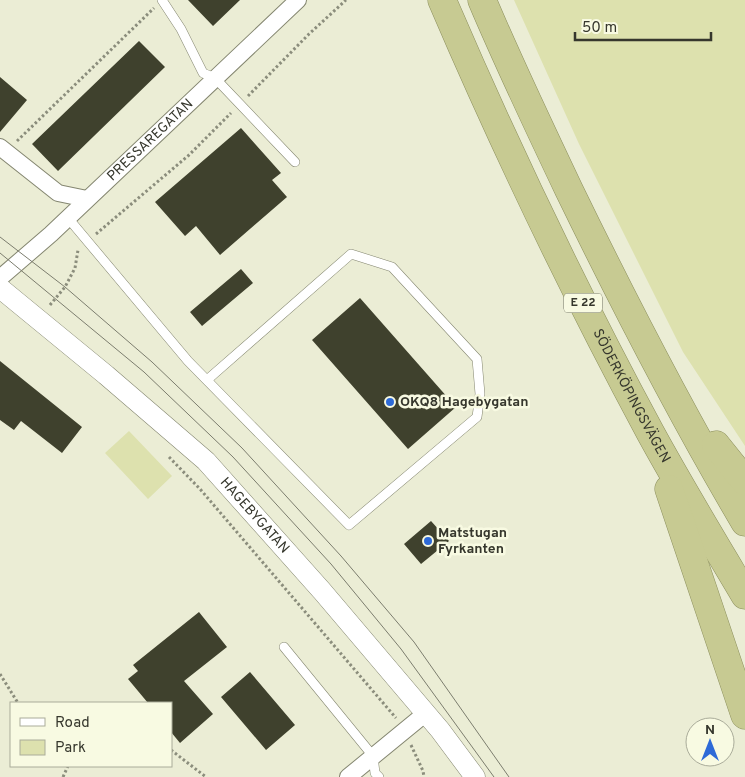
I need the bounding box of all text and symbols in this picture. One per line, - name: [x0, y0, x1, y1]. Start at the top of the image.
- scale bar: [575, 10, 711, 42]
- text: 50 m: [582, 19, 617, 38]
- street label: PRESSAREGATAN: [104, 95, 197, 185]
- road number: E 22: [564, 294, 602, 312]
- street label: SÖDERKÖPINGSVÄGEN: [589, 326, 674, 466]
- place label: OKQ8 Hagebygatan: [400, 394, 529, 411]
- marker: OKQ8 Hagebygatan: [384, 396, 396, 408]
- street label: HAGEBYGATAN: [216, 474, 293, 557]
- place label: Matstugan Fyrkanten: [438, 525, 507, 558]
- marker: Matstugan Fyrkanten: [422, 535, 434, 547]
- legend: [10, 702, 172, 767]
- text: Road: [55, 714, 90, 733]
- north arrow: [685, 717, 735, 767]
- text: N: [705, 722, 715, 739]
- text: Park: [55, 739, 86, 758]

